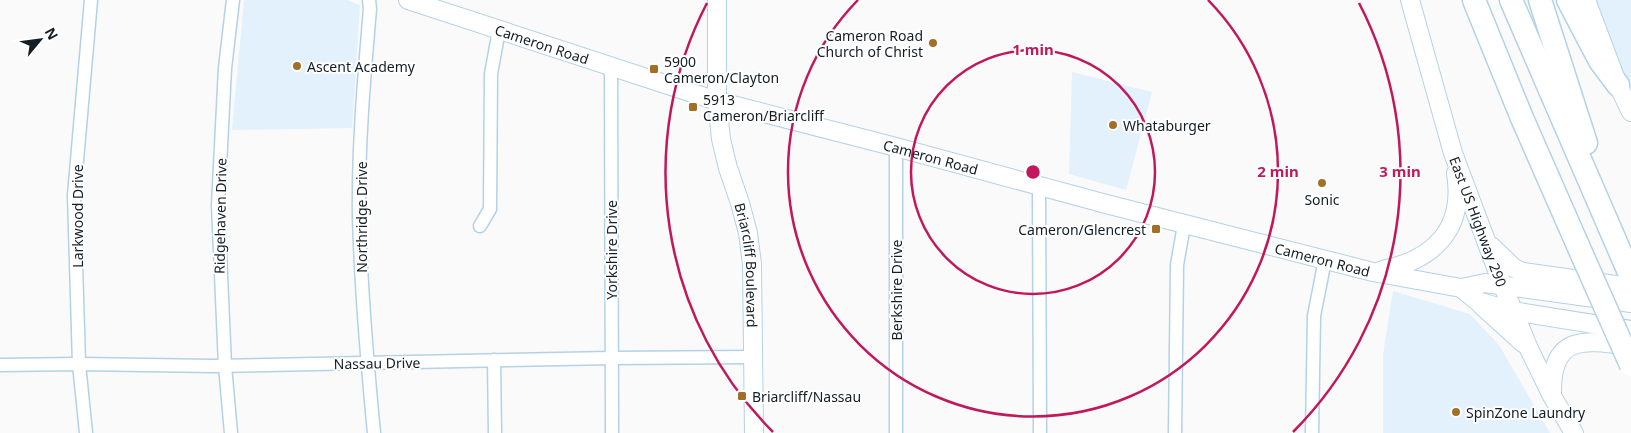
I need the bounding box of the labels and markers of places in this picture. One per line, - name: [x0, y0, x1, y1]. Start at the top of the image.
- place label: Cameron Road Church of Christ: [817, 26, 923, 61]
- marker: Cameron Road Church of Christ: [927, 37, 939, 49]
- place label: 5900 Cameron/Clayton: [664, 52, 779, 87]
- place label: Ascent Academy: [307, 57, 416, 76]
- marker: Ascent Academy: [291, 60, 303, 72]
- marker: 5900 Cameron/Clayton: [648, 63, 660, 75]
- place label: 5913 Cameron/Briarcliff: [703, 90, 825, 125]
- marker: 5913 Cameron/Briarcliff: [687, 101, 699, 113]
- place label: Whataburger: [1123, 116, 1211, 135]
- marker: Whataburger: [1107, 119, 1119, 131]
- centre of rings: [1024, 163, 1042, 181]
- marker: Sonic: [1316, 177, 1328, 189]
- place label: Sonic: [1304, 190, 1340, 209]
- place label: Cameron/Glencrest: [1018, 220, 1146, 239]
- marker: Cameron/Glencrest: [1150, 223, 1162, 235]
- place label: Briarcliff/Nassau: [752, 387, 861, 406]
- marker: Briarcliff/Nassau: [736, 390, 748, 402]
- place label: SpinZone Laundry: [1466, 403, 1586, 422]
- marker: SpinZone Laundry: [1450, 406, 1462, 418]

